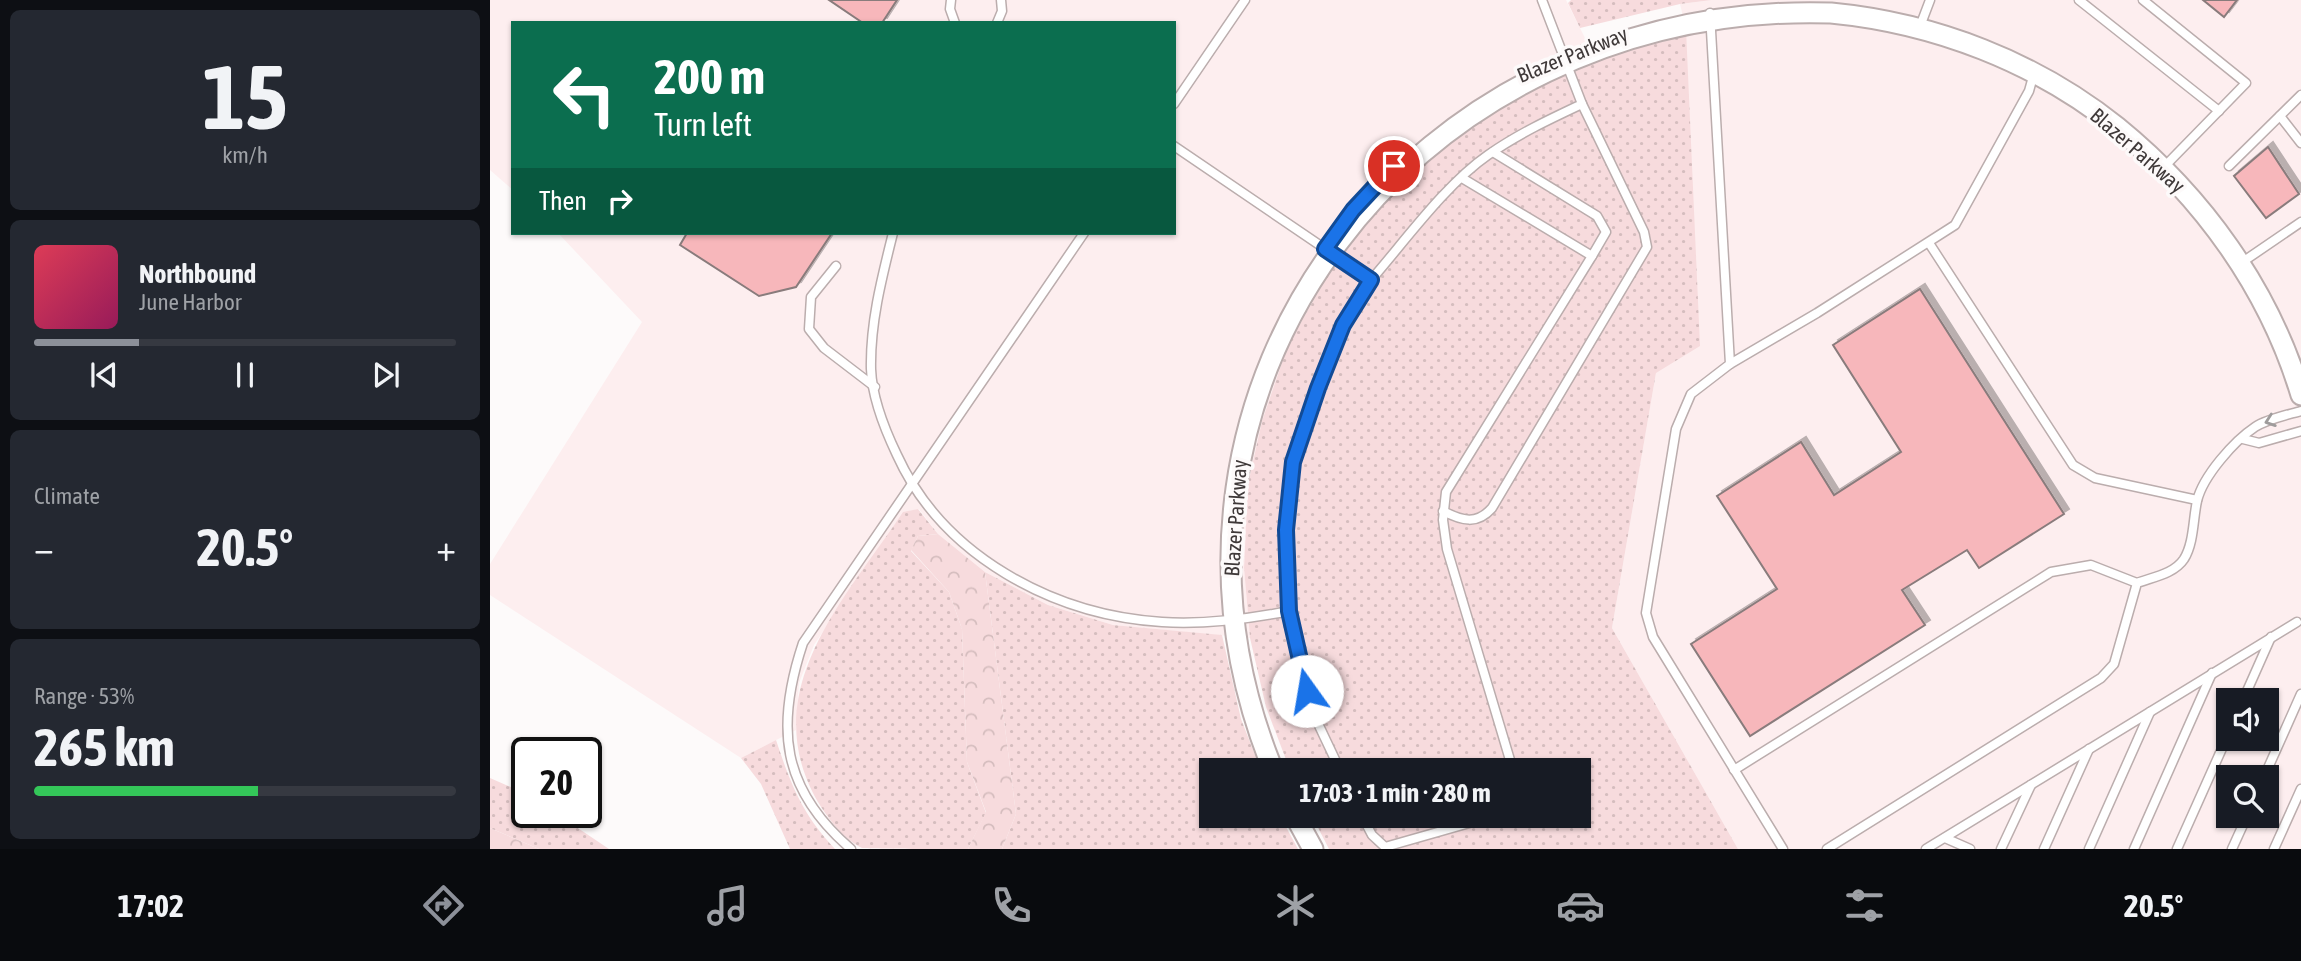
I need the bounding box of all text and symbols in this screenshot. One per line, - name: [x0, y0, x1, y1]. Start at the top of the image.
- street label: Blazer Parkway: [1513, 21, 1631, 87]
- text: 15: [202, 44, 288, 148]
- text: 200 m: [654, 48, 765, 104]
- icon: left: [539, 49, 630, 140]
- street label: Blazer Parkway: [2086, 103, 2190, 198]
- text: Turn left: [654, 106, 752, 143]
- pin: [1364, 136, 1424, 196]
- text: km/h: [222, 142, 268, 168]
- icon: arrive: [1375, 147, 1413, 185]
- icon: right: [601, 182, 639, 220]
- text: Then: [539, 186, 587, 216]
- text: Northbound: [139, 259, 256, 289]
- text: June Harbor: [139, 289, 242, 315]
- icon: previous: [85, 356, 123, 394]
- icon: pause: [226, 356, 264, 394]
- icon: next: [367, 356, 405, 394]
- one-way arrow: [2264, 413, 2276, 427]
- street label: Blazer Parkway: [1219, 458, 1251, 577]
- text: Climate: [34, 483, 100, 509]
- text: 20.5°: [197, 517, 293, 577]
- text: −: [34, 526, 54, 569]
- text: +: [436, 526, 456, 569]
- position arrow: [1270, 654, 1344, 728]
- text: Range · 53%: [34, 683, 134, 709]
- map controls: [2216, 688, 2279, 828]
- button: sound: [2216, 688, 2279, 751]
- text: 265 km: [34, 717, 175, 777]
- speed limit sign: 20: [511, 737, 602, 828]
- button: search: [2216, 765, 2279, 828]
- text: 17:03 · 1 min · 280 m: [1299, 778, 1491, 808]
- icon: directions: [419, 881, 468, 930]
- icon: music: [703, 881, 752, 930]
- icon: phone: [987, 881, 1036, 930]
- icon: climate: [1271, 881, 1320, 930]
- icon: car: [1556, 881, 1605, 930]
- icon: filters: [1840, 881, 1889, 930]
- text: 17:02: [118, 887, 184, 924]
- text: 20.5°: [2124, 887, 2183, 924]

